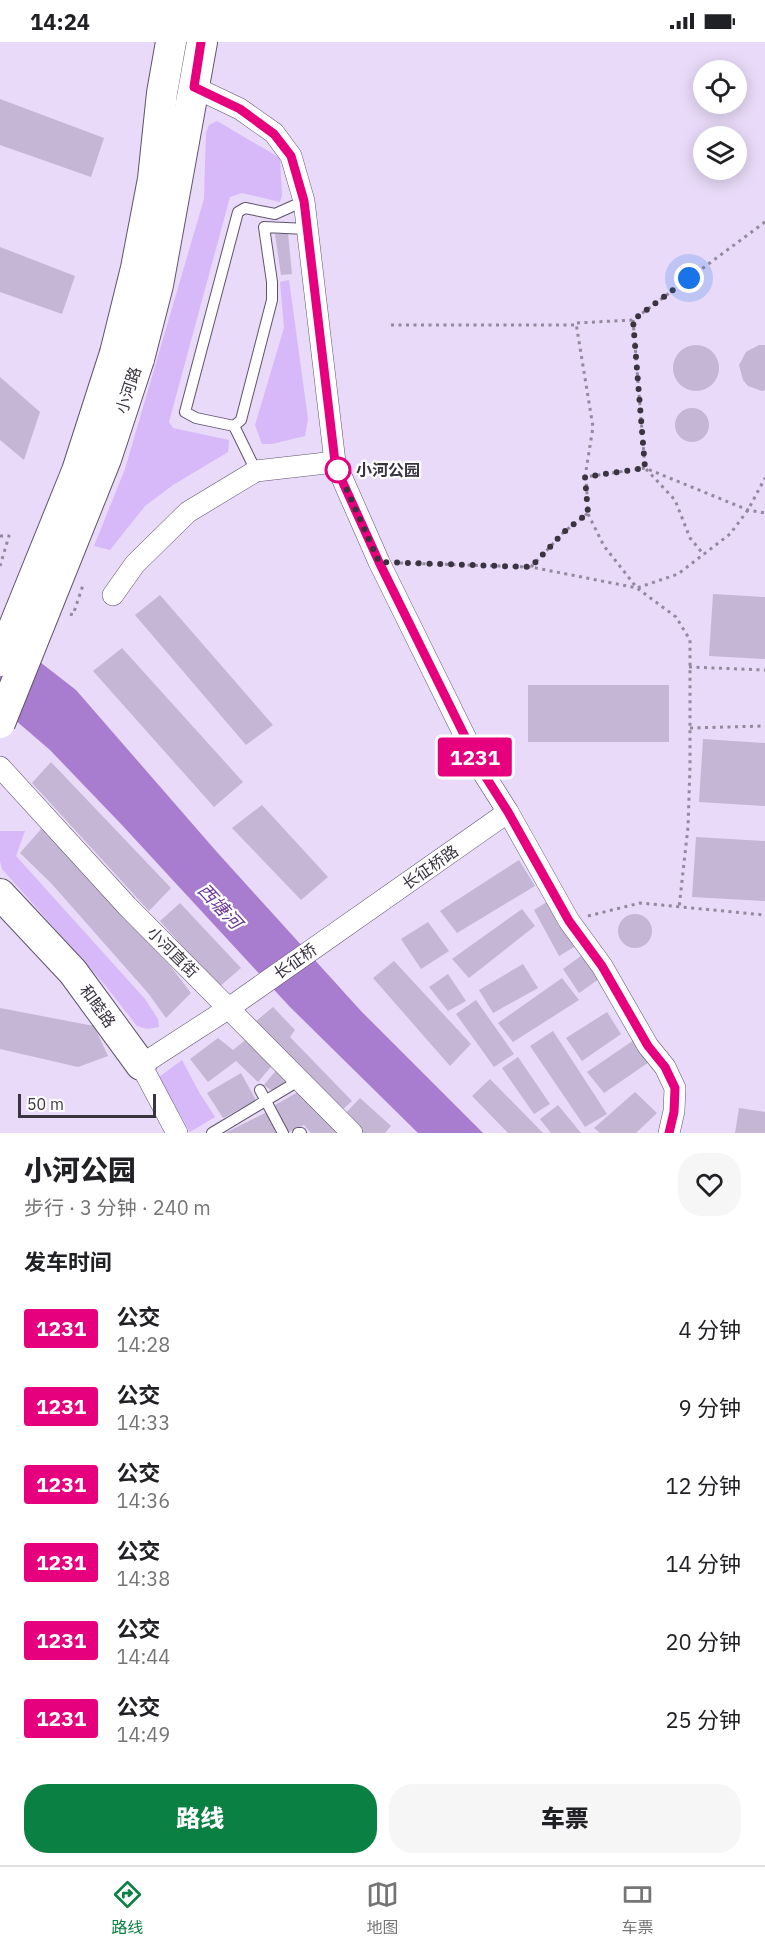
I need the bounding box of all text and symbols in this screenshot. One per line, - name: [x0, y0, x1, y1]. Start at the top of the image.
- text: 14:24: [30, 7, 90, 36]
- map controls: [693, 60, 747, 180]
- button: locate: [693, 60, 747, 114]
- button: layers: [693, 126, 747, 180]
- your location: [674, 263, 704, 293]
- street label: 小河路: [111, 364, 145, 416]
- marker: 小河公园: [325, 457, 351, 483]
- place label: 小河公园: [356, 460, 420, 480]
- line badge: 1231: [433, 738, 517, 776]
- text: 1231: [450, 743, 500, 771]
- street label: 长征桥路: [398, 840, 462, 894]
- water label: 西塘河: [193, 878, 249, 936]
- street label: 小河直街: [143, 922, 203, 982]
- street label: 长征桥: [270, 939, 320, 983]
- street label: 和睦路: [76, 981, 120, 1031]
- scale bar: [18, 1091, 156, 1118]
- text: 50 m: [27, 1094, 64, 1114]
- text: 小河公园: [24, 1151, 136, 1188]
- button: heart: [678, 1153, 741, 1216]
- text: 步行 · 3 分钟 · 240 m: [24, 1194, 211, 1221]
- text: 发车时间: [24, 1247, 112, 1276]
- text: 公交: [116, 1302, 160, 1331]
- text: 1231: [36, 1314, 86, 1342]
- text: 4 分钟: [679, 1315, 741, 1344]
- text: 14:28: [116, 1331, 170, 1358]
- text: 公交: [116, 1380, 160, 1409]
- text: 1231: [36, 1392, 86, 1420]
- text: 9 分钟: [679, 1393, 741, 1422]
- text: 14:33: [116, 1409, 170, 1436]
- text: 公交: [116, 1458, 160, 1487]
- text: 1231: [36, 1470, 86, 1498]
- text: 12 分钟: [665, 1471, 741, 1500]
- text: 14:36: [116, 1487, 170, 1514]
- text: 公交: [116, 1536, 160, 1565]
- text: 1231: [36, 1548, 86, 1576]
- text: 14 分钟: [665, 1549, 741, 1578]
- text: 14:38: [116, 1565, 170, 1592]
- text: 公交: [116, 1614, 160, 1643]
- text: 1231: [36, 1626, 86, 1654]
- text: 20 分钟: [665, 1627, 741, 1656]
- text: 14:44: [116, 1643, 170, 1670]
- text: 公交: [116, 1692, 160, 1721]
- text: 1231: [36, 1704, 86, 1732]
- text: 25 分钟: [665, 1705, 741, 1734]
- text: 14:49: [116, 1721, 170, 1748]
- button: 路线: [24, 1784, 377, 1853]
- button: 车票: [389, 1784, 741, 1853]
- tab: 路线: [111, 1878, 144, 1938]
- tab: 地图: [366, 1878, 399, 1938]
- tab: 车票: [621, 1878, 654, 1938]

